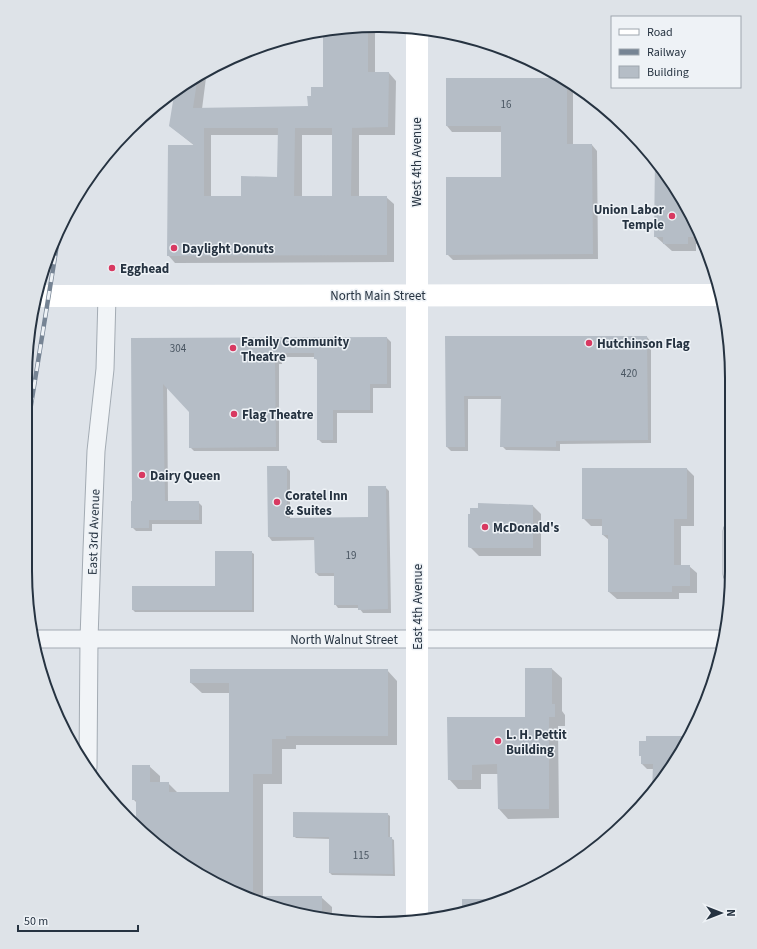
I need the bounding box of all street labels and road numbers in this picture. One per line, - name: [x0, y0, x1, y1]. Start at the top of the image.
- street label: West 4th Avenue: [408, 117, 426, 207]
- street label: North Main Street: [330, 287, 426, 305]
- street label: East 3rd Avenue: [83, 489, 105, 575]
- street label: East 4th Avenue: [409, 564, 427, 650]
- street label: North Walnut Street: [290, 631, 398, 649]

